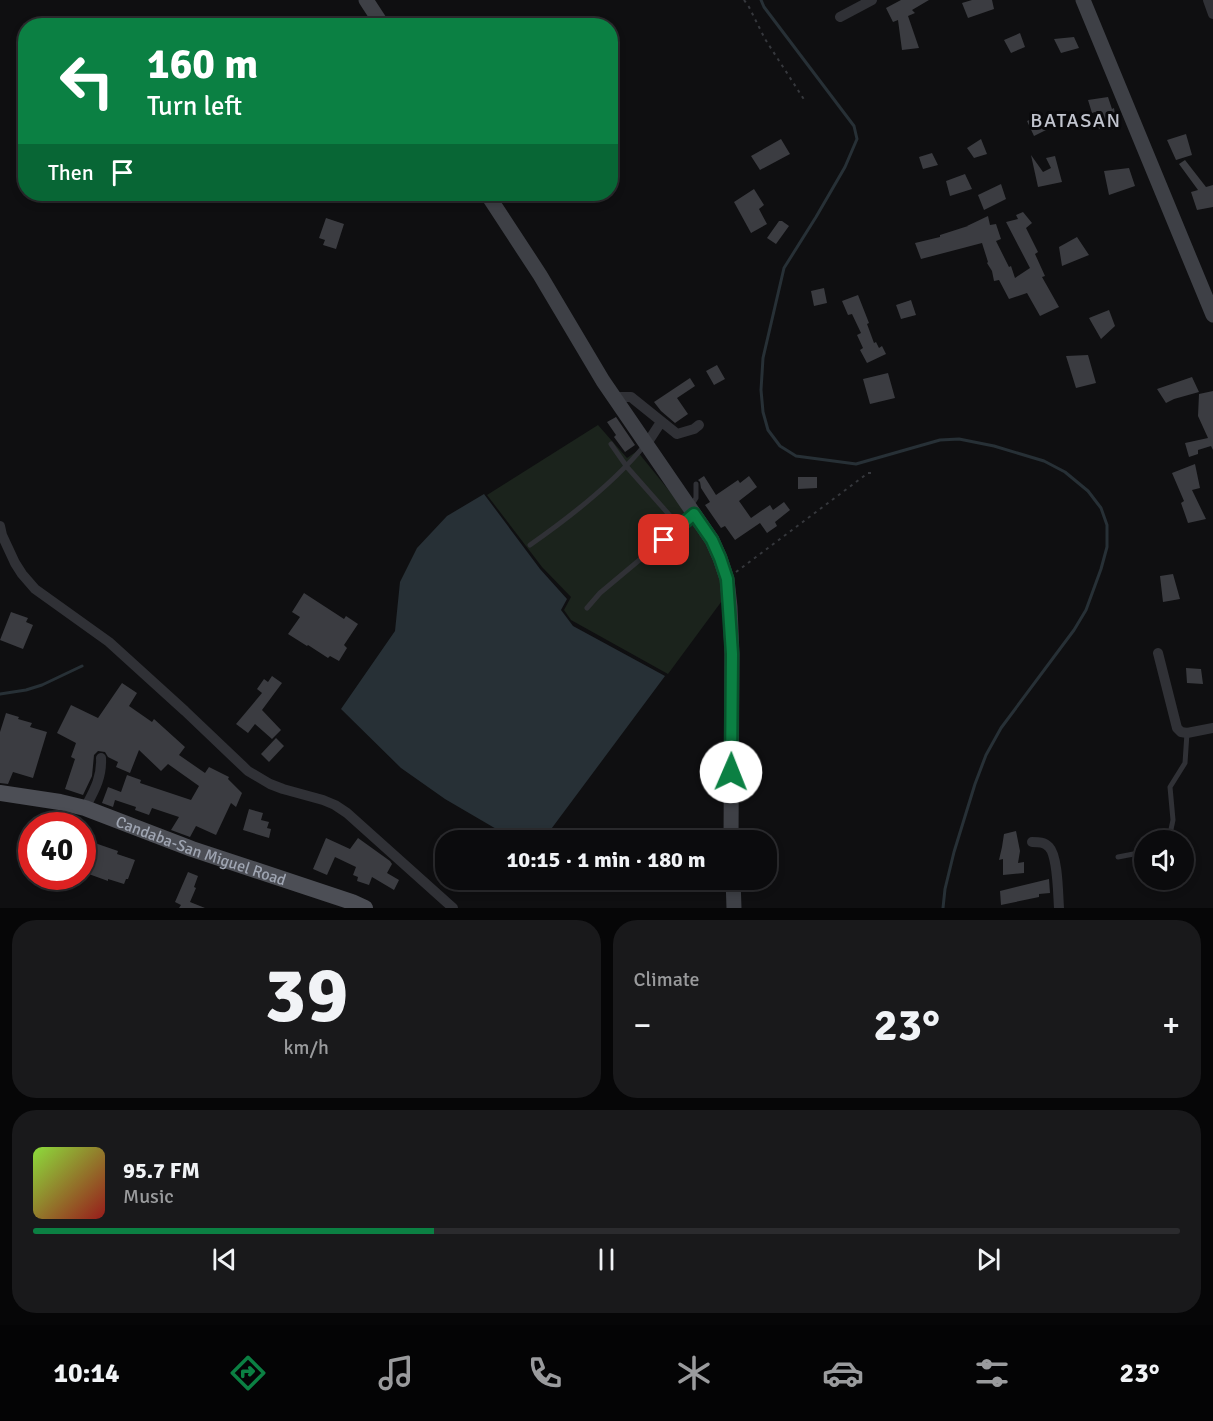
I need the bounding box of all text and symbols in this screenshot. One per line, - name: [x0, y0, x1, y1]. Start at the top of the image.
- text: 160 m: [147, 39, 258, 90]
- icon: left: [48, 42, 126, 120]
- text: Turn left: [147, 90, 242, 123]
- district label: BATASAN: [1030, 108, 1122, 133]
- icon: arrive: [106, 156, 139, 189]
- text: Then: [48, 159, 94, 186]
- pin: [638, 514, 689, 565]
- icon: arrive: [647, 523, 680, 556]
- position arrow: [699, 740, 763, 804]
- speed limit sign: 40: [18, 812, 96, 890]
- street label: Candaba-San Miguel Road: [113, 812, 289, 890]
- map controls: [1134, 830, 1194, 890]
- button: sound: [1134, 830, 1194, 890]
- text: 10:15 · 1 min · 180 m: [506, 846, 706, 873]
- text: 39: [264, 948, 348, 1044]
- text: Climate: [634, 967, 699, 992]
- text: 23°: [873, 998, 940, 1053]
- text: −: [634, 1005, 651, 1046]
- text: +: [1162, 1005, 1180, 1046]
- text: km/h: [284, 1035, 329, 1060]
- text: 95.7 FM: [123, 1157, 200, 1184]
- text: Music: [123, 1184, 174, 1209]
- icon: previous: [208, 1243, 241, 1276]
- icon: pause: [590, 1243, 623, 1276]
- icon: next: [972, 1243, 1005, 1276]
- icon: directions: [227, 1352, 269, 1394]
- icon: music: [375, 1352, 417, 1394]
- icon: phone: [524, 1352, 566, 1394]
- icon: climate: [673, 1352, 715, 1394]
- icon: car: [822, 1352, 864, 1394]
- icon: filters: [971, 1352, 1013, 1394]
- text: 10:14: [53, 1357, 120, 1390]
- text: 23°: [1120, 1357, 1160, 1390]

